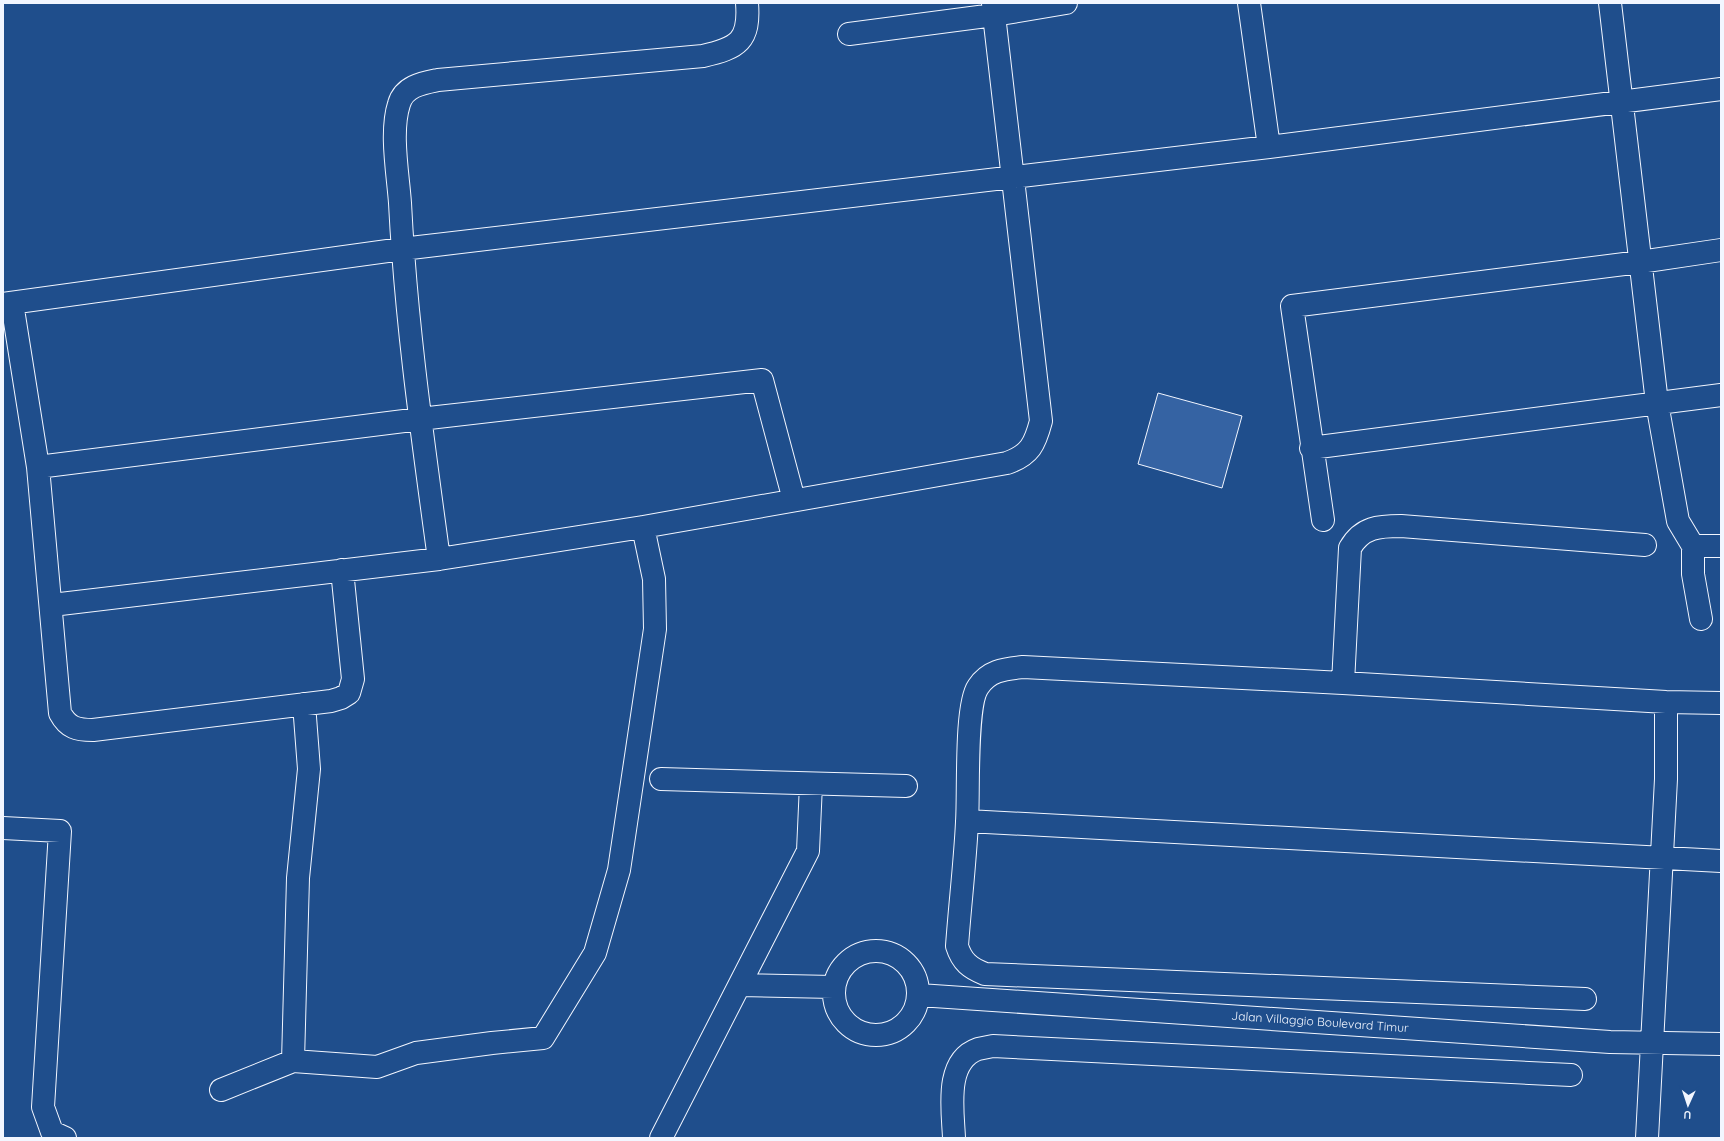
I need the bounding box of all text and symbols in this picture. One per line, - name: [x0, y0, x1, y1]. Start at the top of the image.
- street label: Jalan Villaggio Boulevard Timur: [1231, 1008, 1410, 1035]
- north arrow: [1668, 1085, 1708, 1125]
- text: U: [1683, 1108, 1692, 1122]

